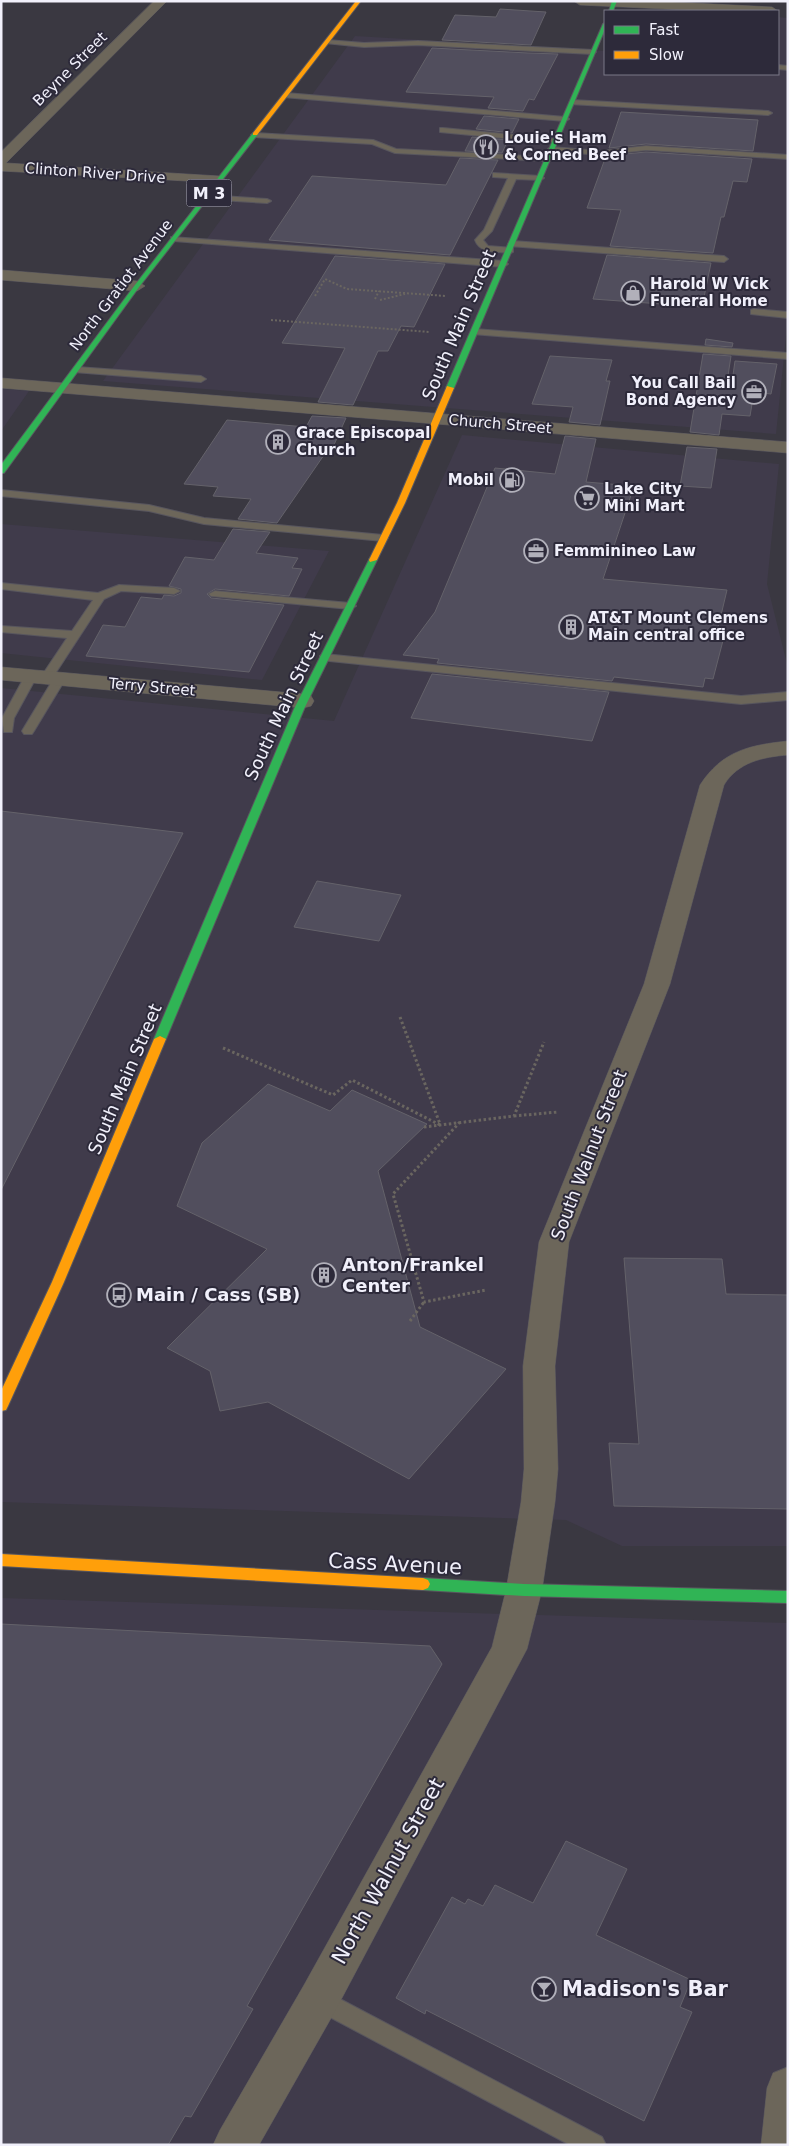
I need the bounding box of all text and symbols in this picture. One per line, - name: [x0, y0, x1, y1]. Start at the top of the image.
- legend: [604, 10, 779, 75]
- text: Fast: [649, 21, 679, 39]
- street label: Beyne Street: [29, 28, 111, 110]
- text: Slow: [649, 46, 684, 64]
- place label: Louie's Ham & Corned Beef: [504, 129, 627, 164]
- restaurant icon: Louie's Ham & Corned Beef: [473, 134, 499, 160]
- street label: Clinton River Drive: [24, 159, 166, 187]
- road number: M 3: [186, 180, 232, 207]
- street label: North Gratiot Avenue: [66, 216, 176, 354]
- street label: South Main Street: [417, 246, 500, 403]
- place label: Harold W Vick Funeral Home: [650, 275, 770, 310]
- shop icon: Harold W Vick Funeral Home: [620, 280, 646, 306]
- place label: You Call Bail Bond Agency: [626, 374, 736, 409]
- office icon: You Call Bail Bond Agency: [741, 379, 767, 405]
- street label: Church Street: [448, 411, 552, 437]
- place label: Grace Episcopal Church: [296, 424, 430, 459]
- building icon: Grace Episcopal Church: [265, 429, 291, 455]
- fuel station icon: Mobil: [499, 467, 525, 493]
- place label: Mobil: [448, 471, 494, 489]
- place label: Lake City Mini Mart: [604, 480, 685, 515]
- supermarket icon: Lake City Mini Mart: [574, 485, 600, 511]
- office icon: Femminineo Law: [523, 538, 549, 564]
- place label: Femminineo Law: [554, 542, 696, 560]
- place label: AT&T Mount Clemens Main central office: [588, 609, 768, 644]
- building icon: AT&T Mount Clemens Main central office: [558, 614, 584, 640]
- street label: South Main Street: [240, 628, 327, 783]
- street label: Terry Street: [107, 674, 196, 700]
- street label: South Main Street: [83, 1000, 166, 1157]
- street label: South Walnut Street: [546, 1067, 631, 1243]
- place label: Anton/Frankel Center: [342, 1254, 484, 1296]
- building icon: Anton/Frankel Center: [311, 1262, 337, 1288]
- bus stop icon: Main / Cass (SB): [106, 1282, 132, 1308]
- place label: Main / Cass (SB): [136, 1284, 300, 1305]
- street label: Cass Avenue: [327, 1549, 463, 1579]
- street label: North Walnut Street: [327, 1774, 449, 1968]
- bar icon: Madison's Bar: [531, 1976, 557, 2002]
- place label: Madison's Bar: [562, 1977, 729, 2001]

